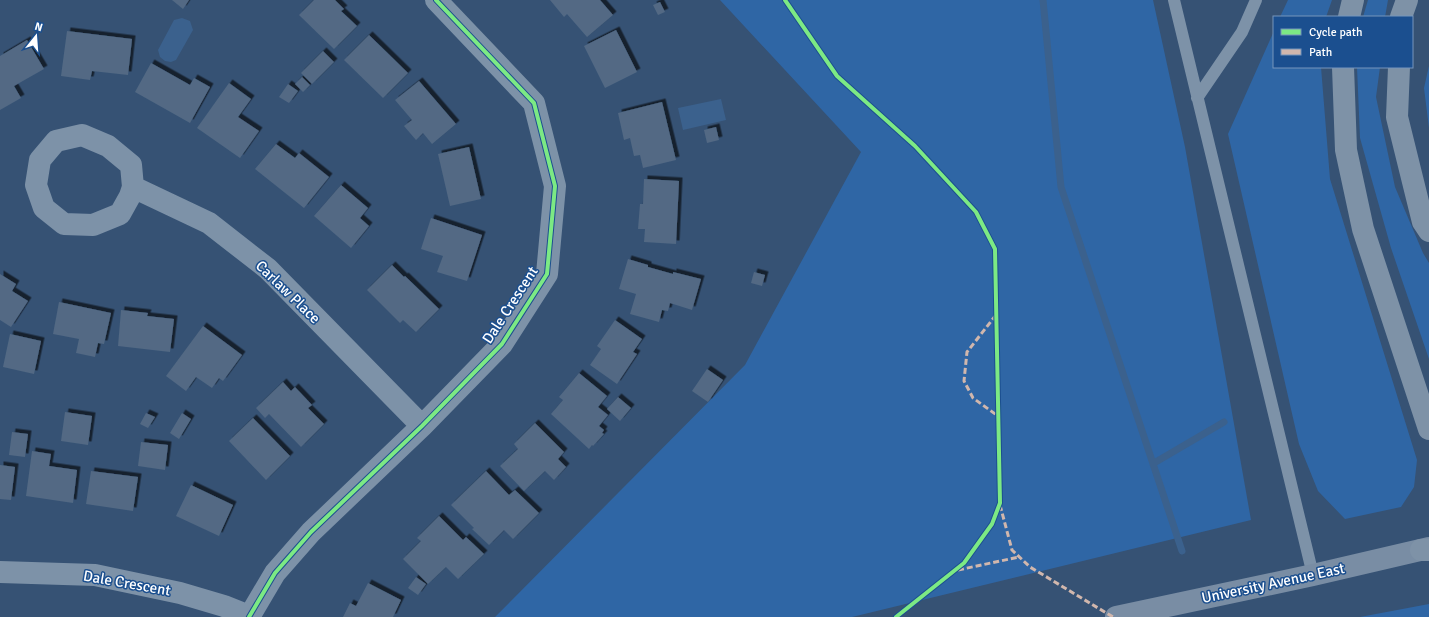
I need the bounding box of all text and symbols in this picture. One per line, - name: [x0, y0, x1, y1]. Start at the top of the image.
- north arrow: [16, 16, 56, 56]
- legend: [1273, 16, 1413, 68]
- text: N: [33, 20, 44, 34]
- text: Cycle path: [1309, 25, 1362, 40]
- text: Path: [1309, 45, 1332, 60]
- street label: Carlaw Place: [252, 257, 324, 327]
- street label: Dale Crescent: [478, 263, 542, 347]
- street label: University Avenue East: [1200, 559, 1346, 607]
- street label: Dale Crescent: [82, 566, 172, 600]

